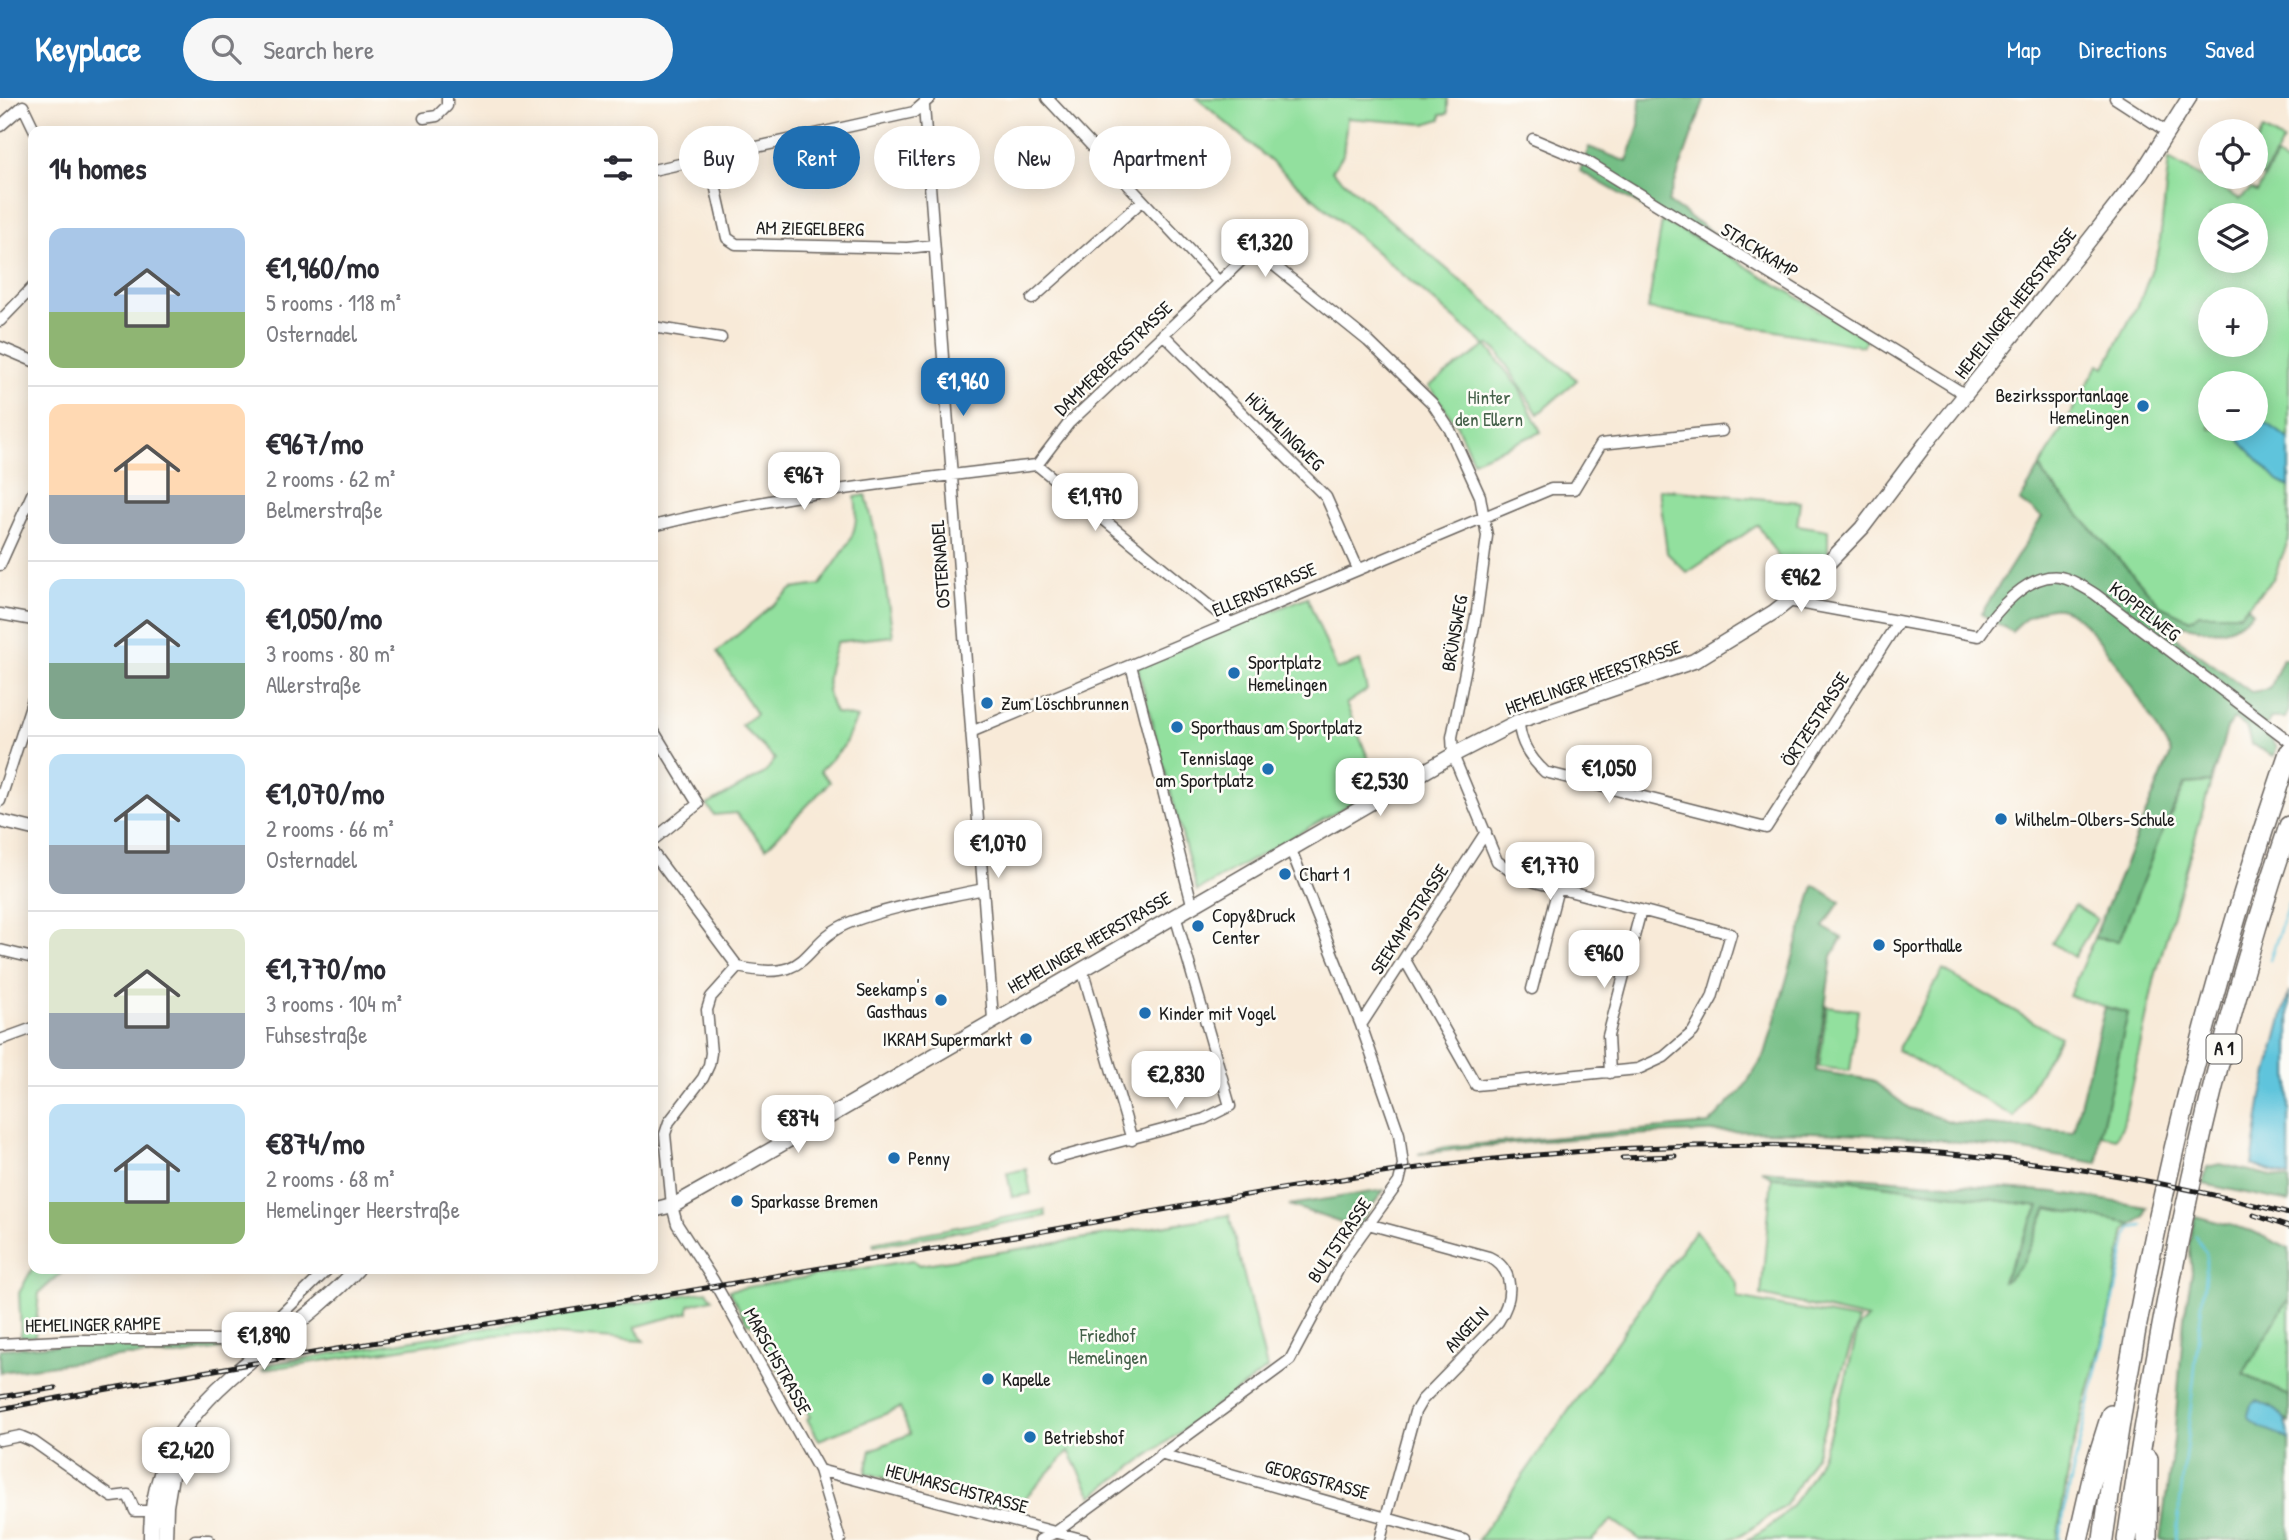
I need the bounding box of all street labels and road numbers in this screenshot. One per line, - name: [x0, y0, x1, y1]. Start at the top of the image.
- street label: AM ZIEGELBERG: [756, 214, 864, 242]
- street label: STACKKAMP: [1716, 216, 1804, 284]
- street label: HEMELINGER HEERSTRASSE: [1948, 222, 2083, 384]
- street label: DAMMERBERGSTRASSE: [1048, 294, 1178, 421]
- street label: HÜMMLINGWEG: [1240, 386, 1330, 476]
- street label: OSTERNADEL: [924, 519, 956, 609]
- street label: ELLERNSTRASSE: [1208, 555, 1321, 623]
- street label: KOPPELWEG: [2104, 575, 2186, 647]
- street label: BRÜNSWEG: [1435, 593, 1473, 673]
- street label: HEMELINGER HEERSTRASSE: [1502, 633, 1685, 721]
- street label: ÖRTZESTRASSE: [1775, 666, 1855, 771]
- street label: SEEKAMPSTRASSE: [1364, 858, 1455, 979]
- street label: HEMELINGER HEERSTRASSE: [1002, 884, 1176, 999]
- road number: A 1: [2206, 1034, 2242, 1064]
- street label: BULTSTRASSE: [1301, 1192, 1377, 1288]
- street label: ANGELN: [1438, 1300, 1494, 1358]
- street label: MARSCHSTRASSE: [738, 1303, 818, 1420]
- street label: HEMELINGER RAMPE: [25, 1310, 162, 1338]
- street label: GEORGSTRASSE: [1262, 1453, 1373, 1506]
- street label: HEUMARSCHSTRASSE: [883, 1457, 1032, 1520]

